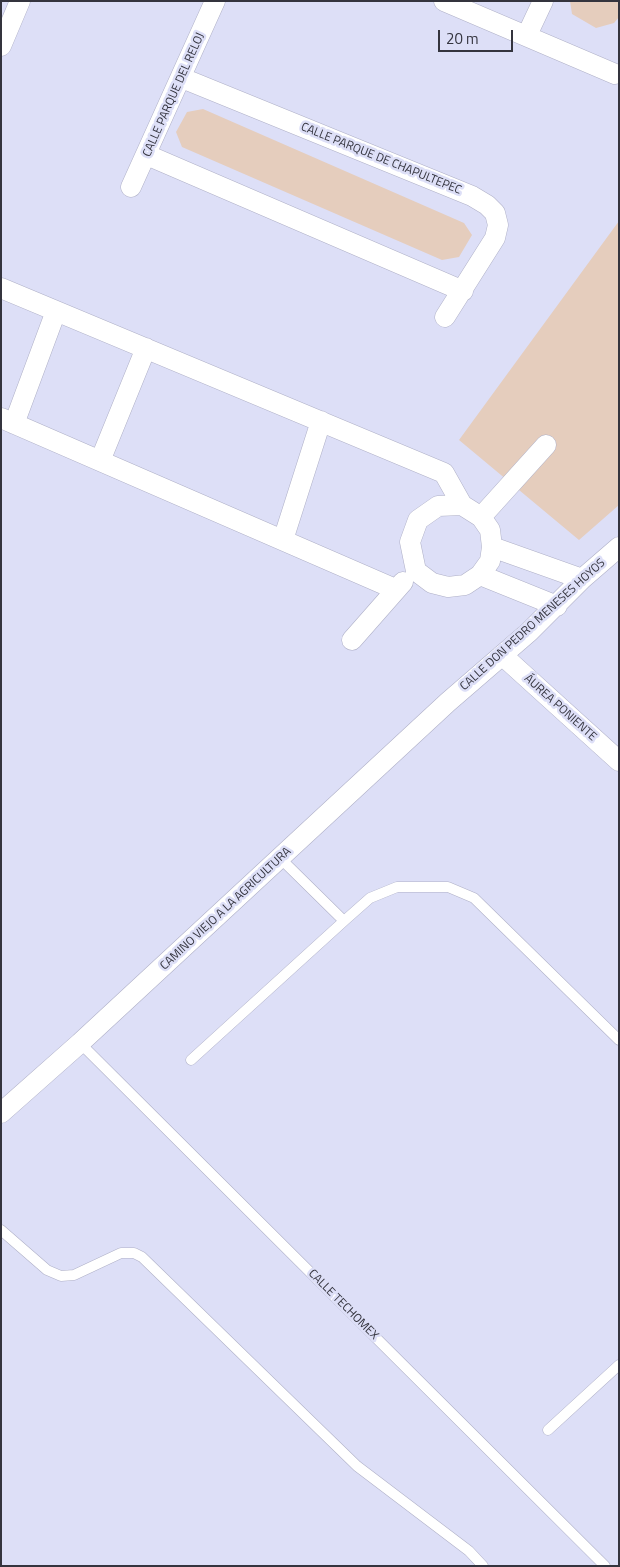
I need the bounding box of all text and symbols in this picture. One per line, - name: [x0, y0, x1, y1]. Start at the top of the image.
- scale bar: [440, 20, 515, 52]
- text: 20 m: [446, 27, 479, 50]
- street label: CALLE PARQUE DEL RELOJ: [140, 31, 208, 159]
- street label: CALLE PARQUE DE CHAPULTEPEC: [299, 120, 463, 198]
- street label: CALLE DON PEDRO MENESES HOYOS: [458, 556, 608, 694]
- street label: ÁUREA PONIENTE: [521, 672, 599, 744]
- street label: CAMINO VIEJO A LA AGRICULTURA: [158, 845, 294, 973]
- street label: CALLE TECHOMEX: [305, 1267, 381, 1343]

